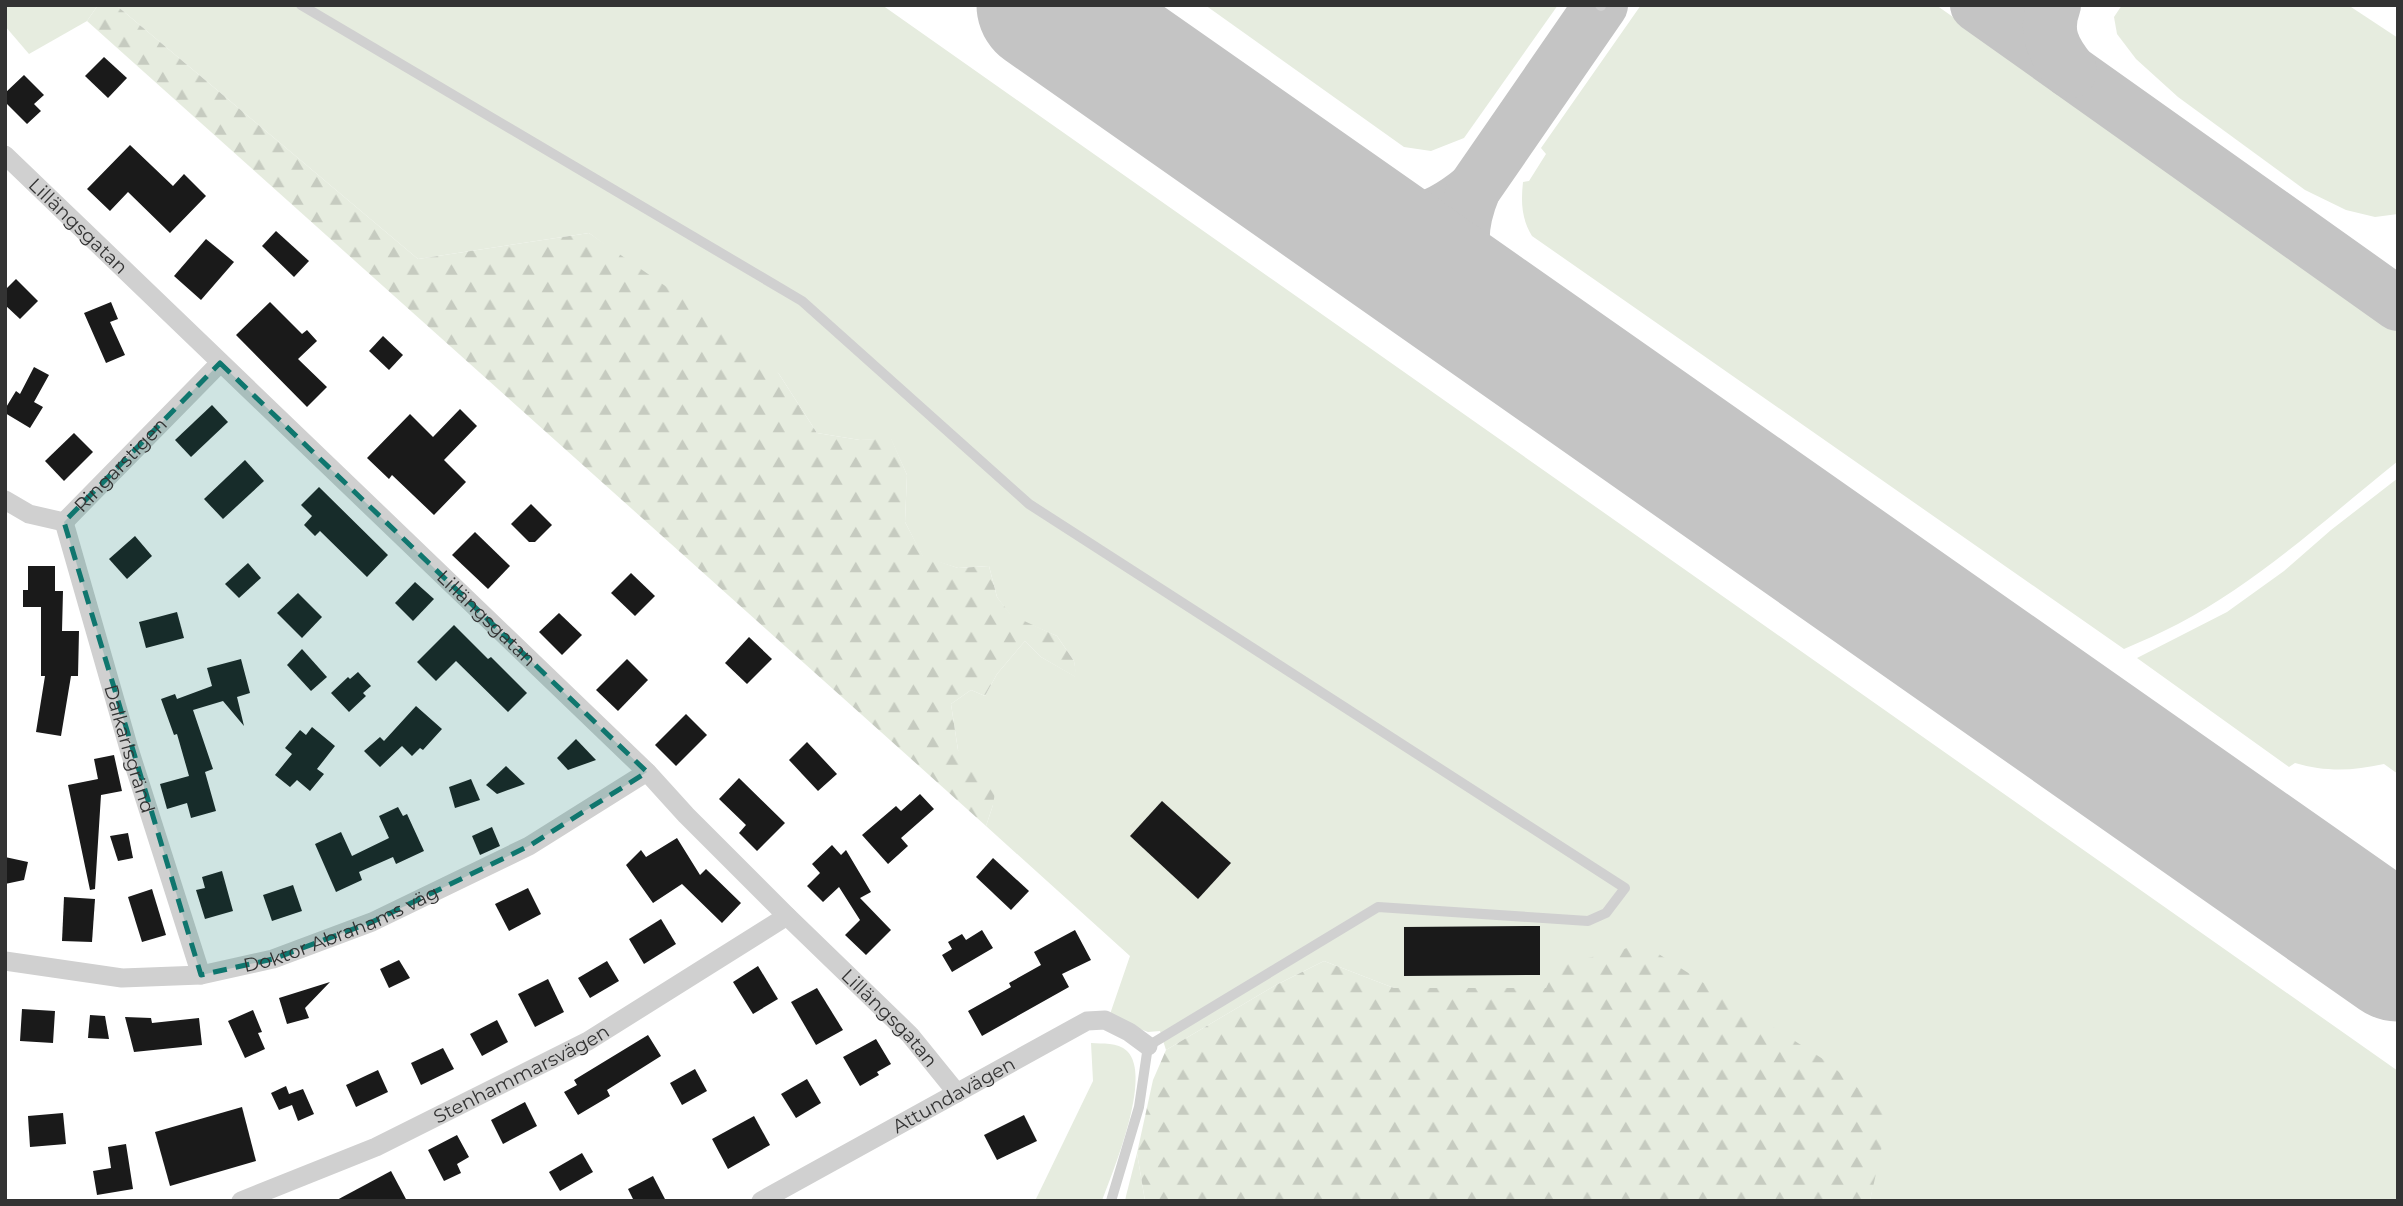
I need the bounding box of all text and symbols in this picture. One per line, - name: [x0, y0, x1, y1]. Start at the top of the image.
- street label: Lillängsgatan: [24, 173, 133, 279]
- street label: Ringarstigen: [69, 413, 172, 517]
- street label: Lillängsgatan: [432, 565, 541, 671]
- street label: Dalkarlsgränd: [100, 682, 160, 816]
- street label: Doktor Abrahams väg: [241, 880, 442, 977]
- street label: Lillängsgatan: [837, 964, 943, 1072]
- street label: Stenhammarsvägen: [429, 1019, 613, 1128]
- street label: Attundavägen: [888, 1052, 1019, 1138]

